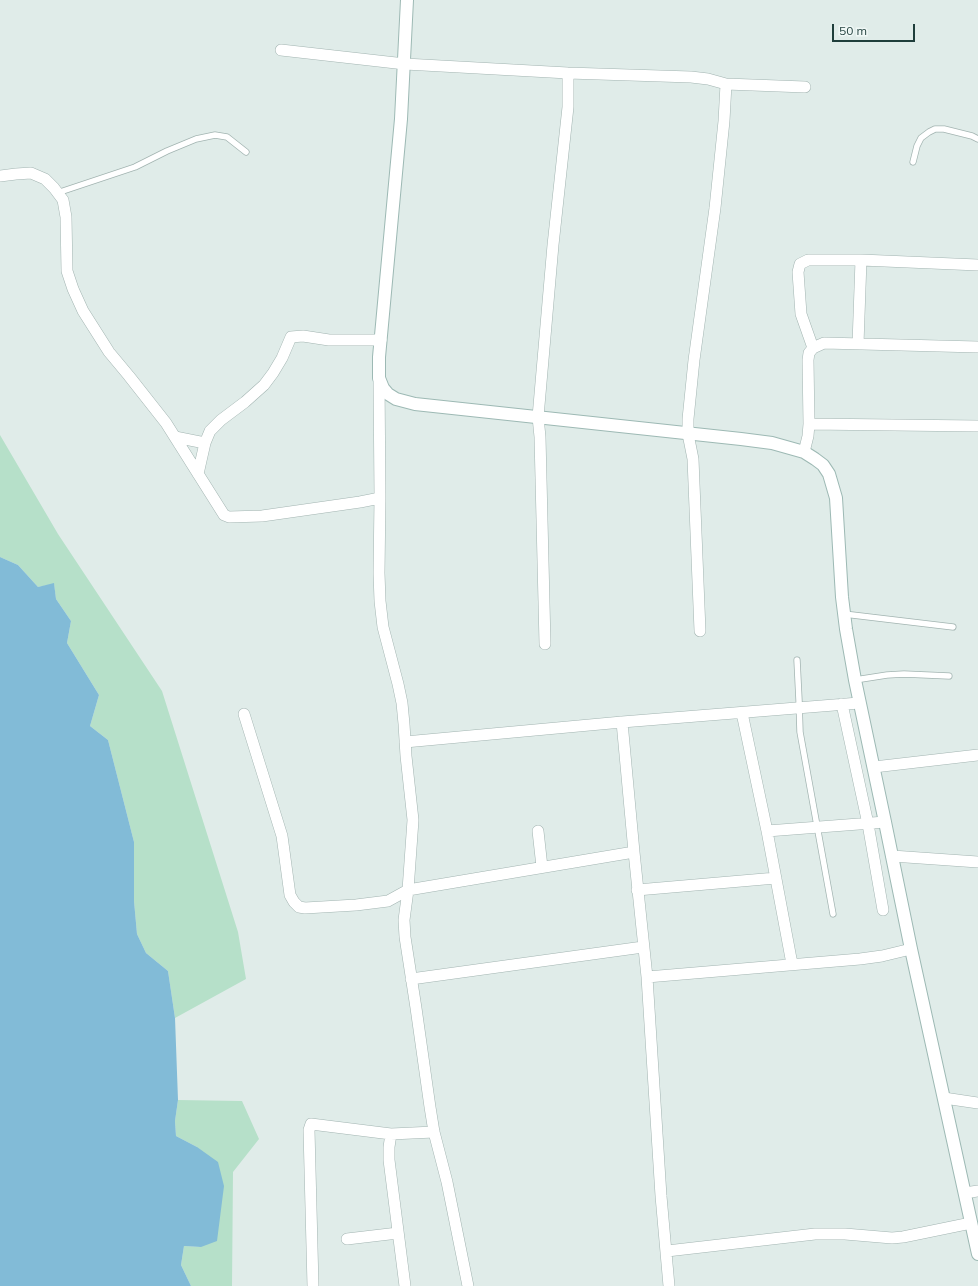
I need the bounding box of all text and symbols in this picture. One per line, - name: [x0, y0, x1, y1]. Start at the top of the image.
- scale bar: [834, 16, 917, 42]
- text: 50 m: [839, 23, 867, 38]

